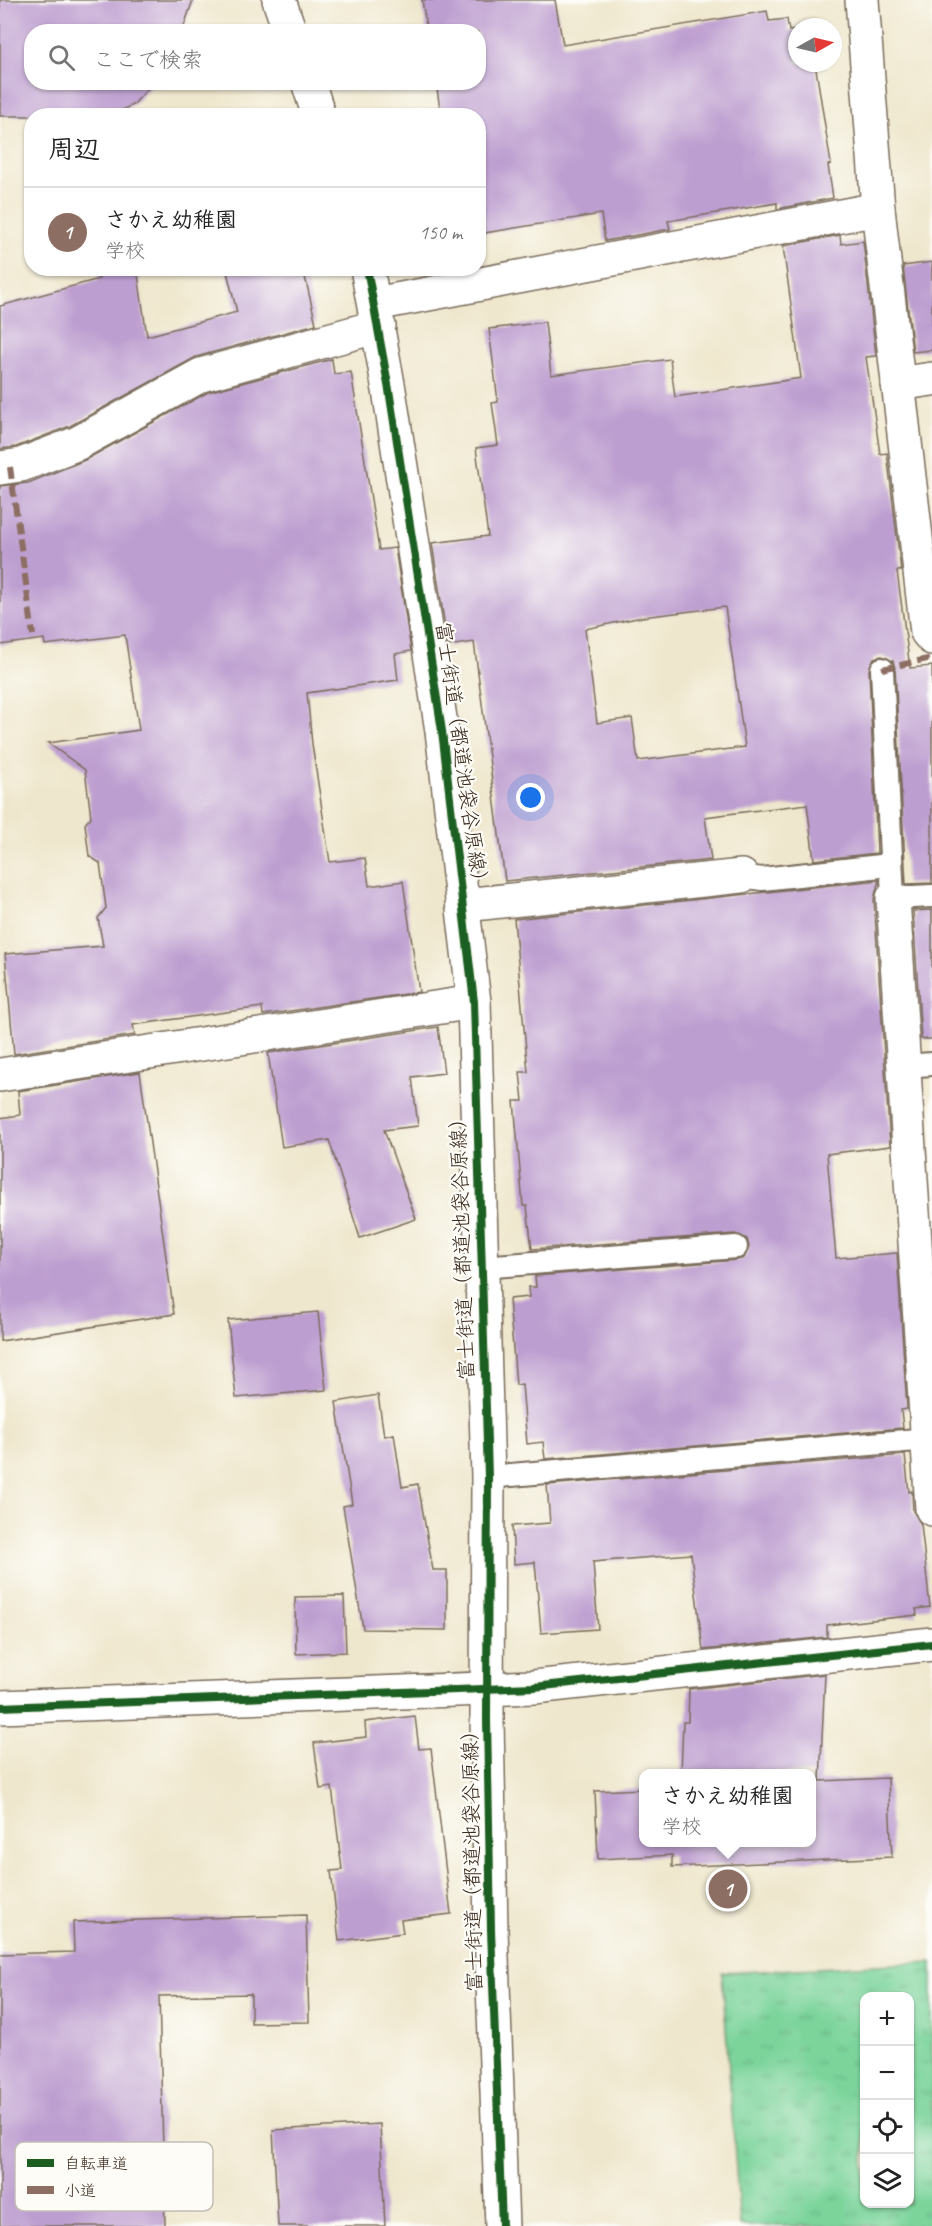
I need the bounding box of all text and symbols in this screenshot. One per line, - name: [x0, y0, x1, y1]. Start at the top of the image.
- north arrow: [788, 18, 842, 72]
- search box: [24, 24, 486, 90]
- icon: search: [45, 41, 78, 74]
- text: ここで検索: [93, 46, 203, 74]
- text: 周辺: [48, 133, 100, 166]
- text: さかえ幼稚園: [105, 206, 237, 234]
- text: 1: [63, 220, 72, 245]
- text: 150 m: [419, 220, 462, 245]
- text: 学校: [105, 238, 145, 263]
- street label: 富士街道（都道池袋谷原線）: [430, 620, 494, 894]
- your location: [516, 783, 545, 812]
- street label: 富士街道（都道池袋谷原線）: [444, 1107, 480, 1381]
- street label: 富士街道（都道池袋谷原線）: [457, 1719, 487, 1993]
- popup: [639, 1769, 816, 1847]
- text: さかえ幼稚園: [661, 1782, 794, 1810]
- text: 学校: [661, 1814, 701, 1839]
- pin: 1: [708, 1866, 748, 1912]
- map controls: [860, 1992, 914, 2208]
- button: +: [860, 1992, 914, 2046]
- button: −: [860, 2046, 914, 2100]
- button: locate: [860, 2100, 914, 2154]
- legend: [15, 2142, 213, 2211]
- text: 自転車道: [64, 2154, 128, 2174]
- button: layers: [860, 2154, 914, 2208]
- text: 小道: [64, 2181, 96, 2201]

